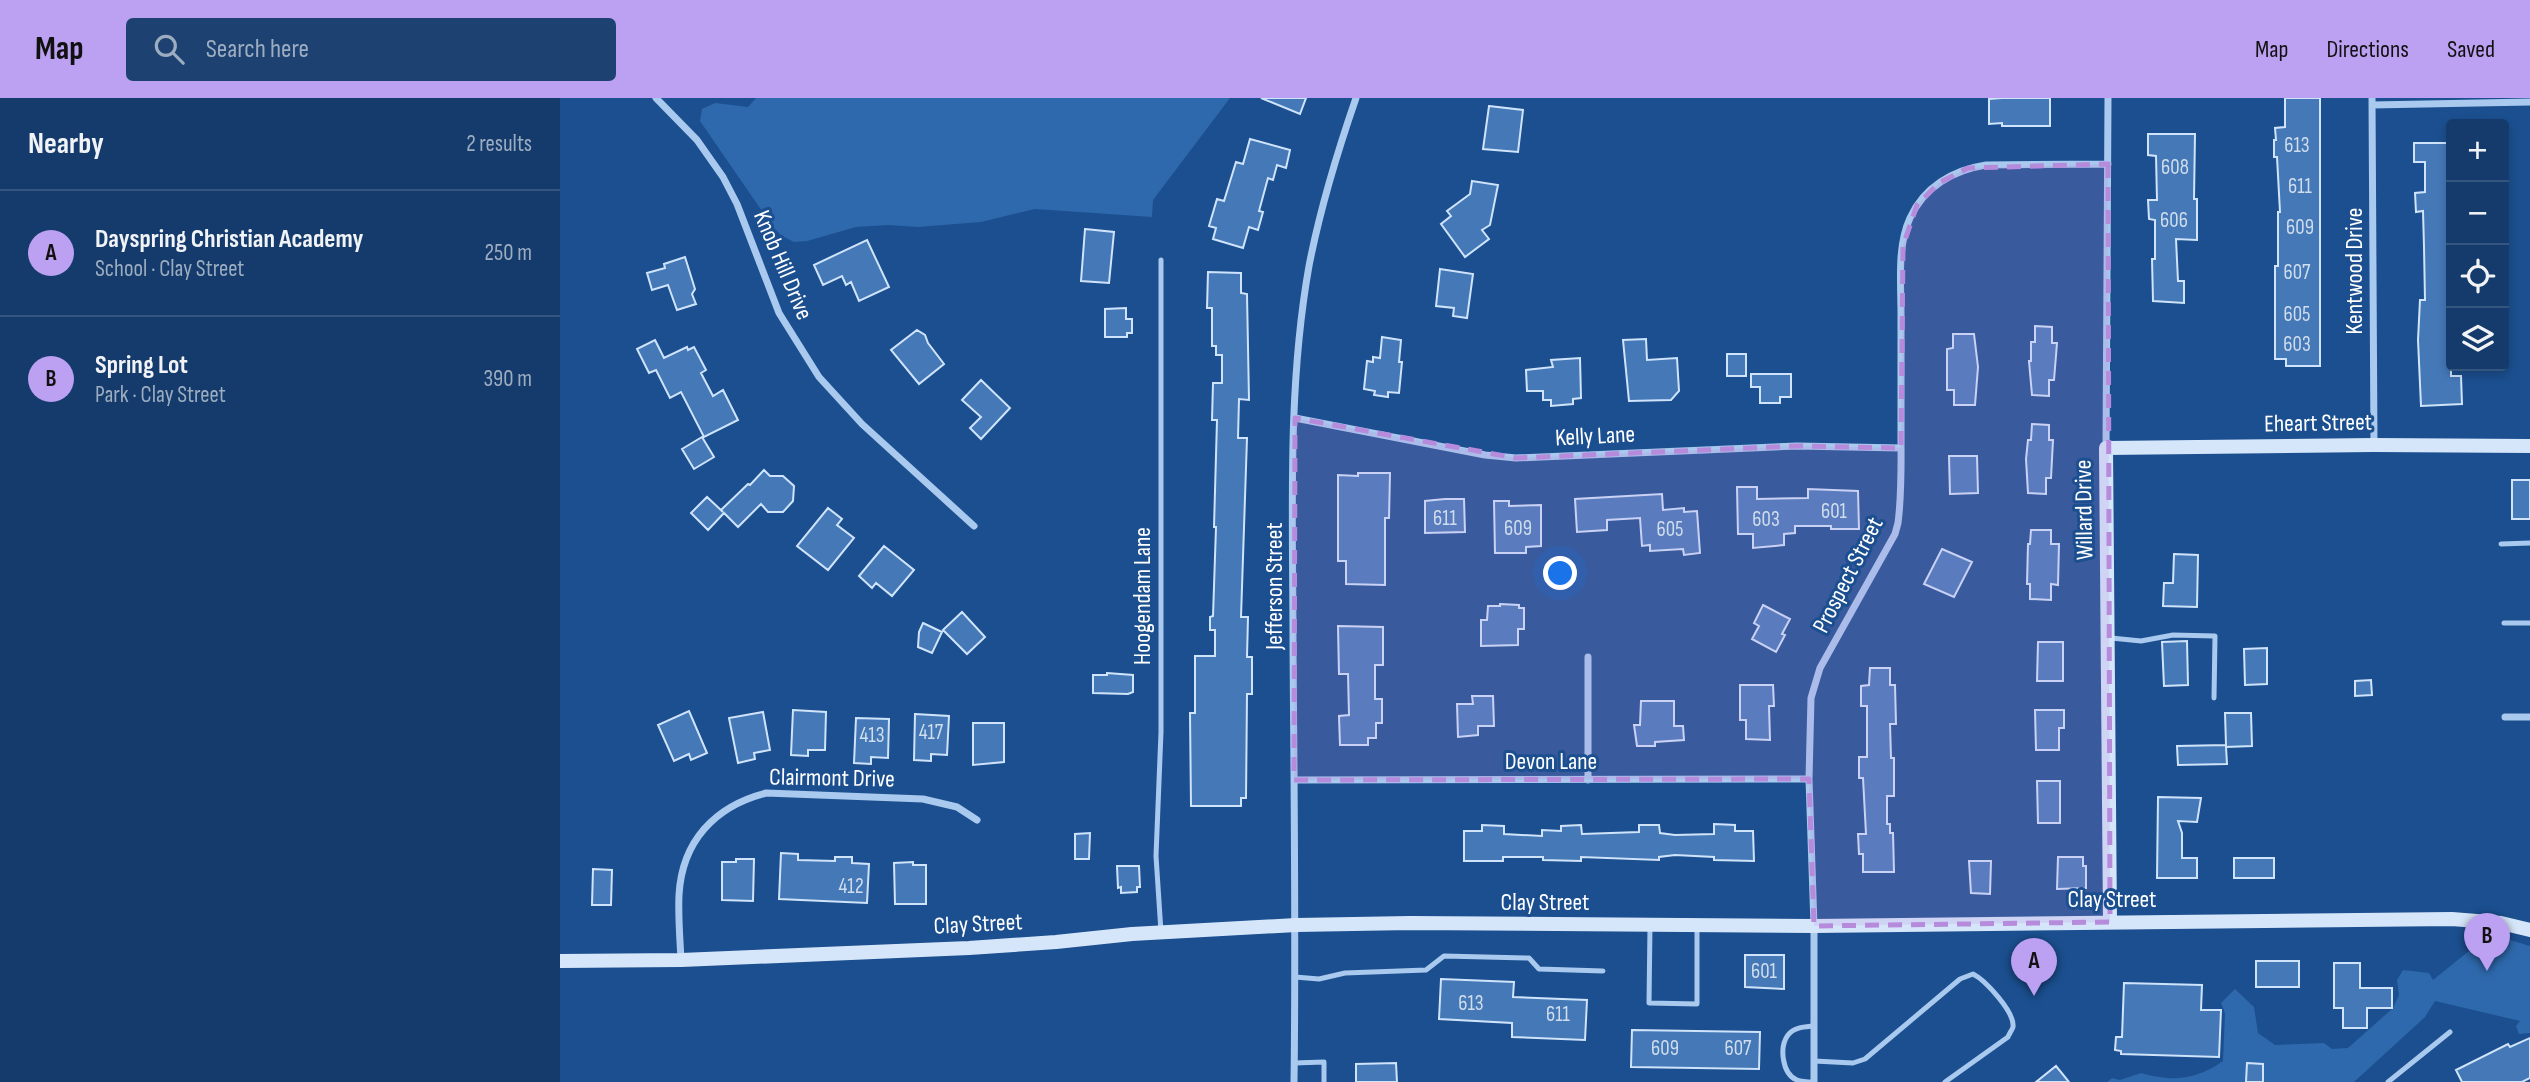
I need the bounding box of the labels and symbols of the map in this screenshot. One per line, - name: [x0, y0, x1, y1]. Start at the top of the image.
- house number: 613: [2284, 133, 2310, 158]
- house number: 608: [2161, 155, 2189, 180]
- house number: 611: [2288, 174, 2313, 199]
- street label: Knob Hill Drive: [747, 206, 819, 324]
- house number: 606: [2160, 208, 2188, 233]
- street label: Kentwood Drive: [2340, 208, 2369, 334]
- house number: 609: [2286, 215, 2314, 240]
- house number: 607: [2284, 260, 2311, 285]
- house number: 605: [2284, 302, 2311, 327]
- house number: 603: [2283, 332, 2311, 357]
- street label: Eheart Street: [2264, 408, 2372, 438]
- street label: Kelly Lane: [1554, 419, 1636, 453]
- street label: Willard Drive: [2069, 460, 2099, 560]
- house number: 601: [1821, 499, 1848, 524]
- house number: 611: [1433, 506, 1458, 531]
- house number: 603: [1752, 507, 1780, 532]
- street label: Prospect Street: [1806, 512, 1890, 638]
- house number: 609: [1504, 516, 1532, 541]
- house number: 605: [1657, 517, 1684, 542]
- street label: Jefferson Street: [1260, 522, 1289, 651]
- street label: Hoogendam Lane: [1128, 527, 1157, 665]
- your location: [1543, 556, 1577, 590]
- house number: 417: [919, 720, 944, 745]
- house number: 413: [860, 723, 885, 748]
- street label: Devon Lane: [1505, 747, 1597, 776]
- street label: Clairmont Drive: [769, 762, 895, 794]
- house number: 412: [838, 874, 864, 899]
- street label: Clay Street: [2068, 885, 2156, 914]
- street label: Clay Street: [1501, 888, 1589, 917]
- street label: Clay Street: [933, 907, 1023, 941]
- pin: B: [2464, 913, 2510, 971]
- pin: A: [2011, 938, 2057, 996]
- house number: 601: [1751, 959, 1778, 984]
- house number: 613: [1458, 991, 1484, 1016]
- house number: 611: [1546, 1002, 1571, 1027]
- house number: 609: [1651, 1036, 1679, 1061]
- house number: 607: [1725, 1036, 1752, 1061]

